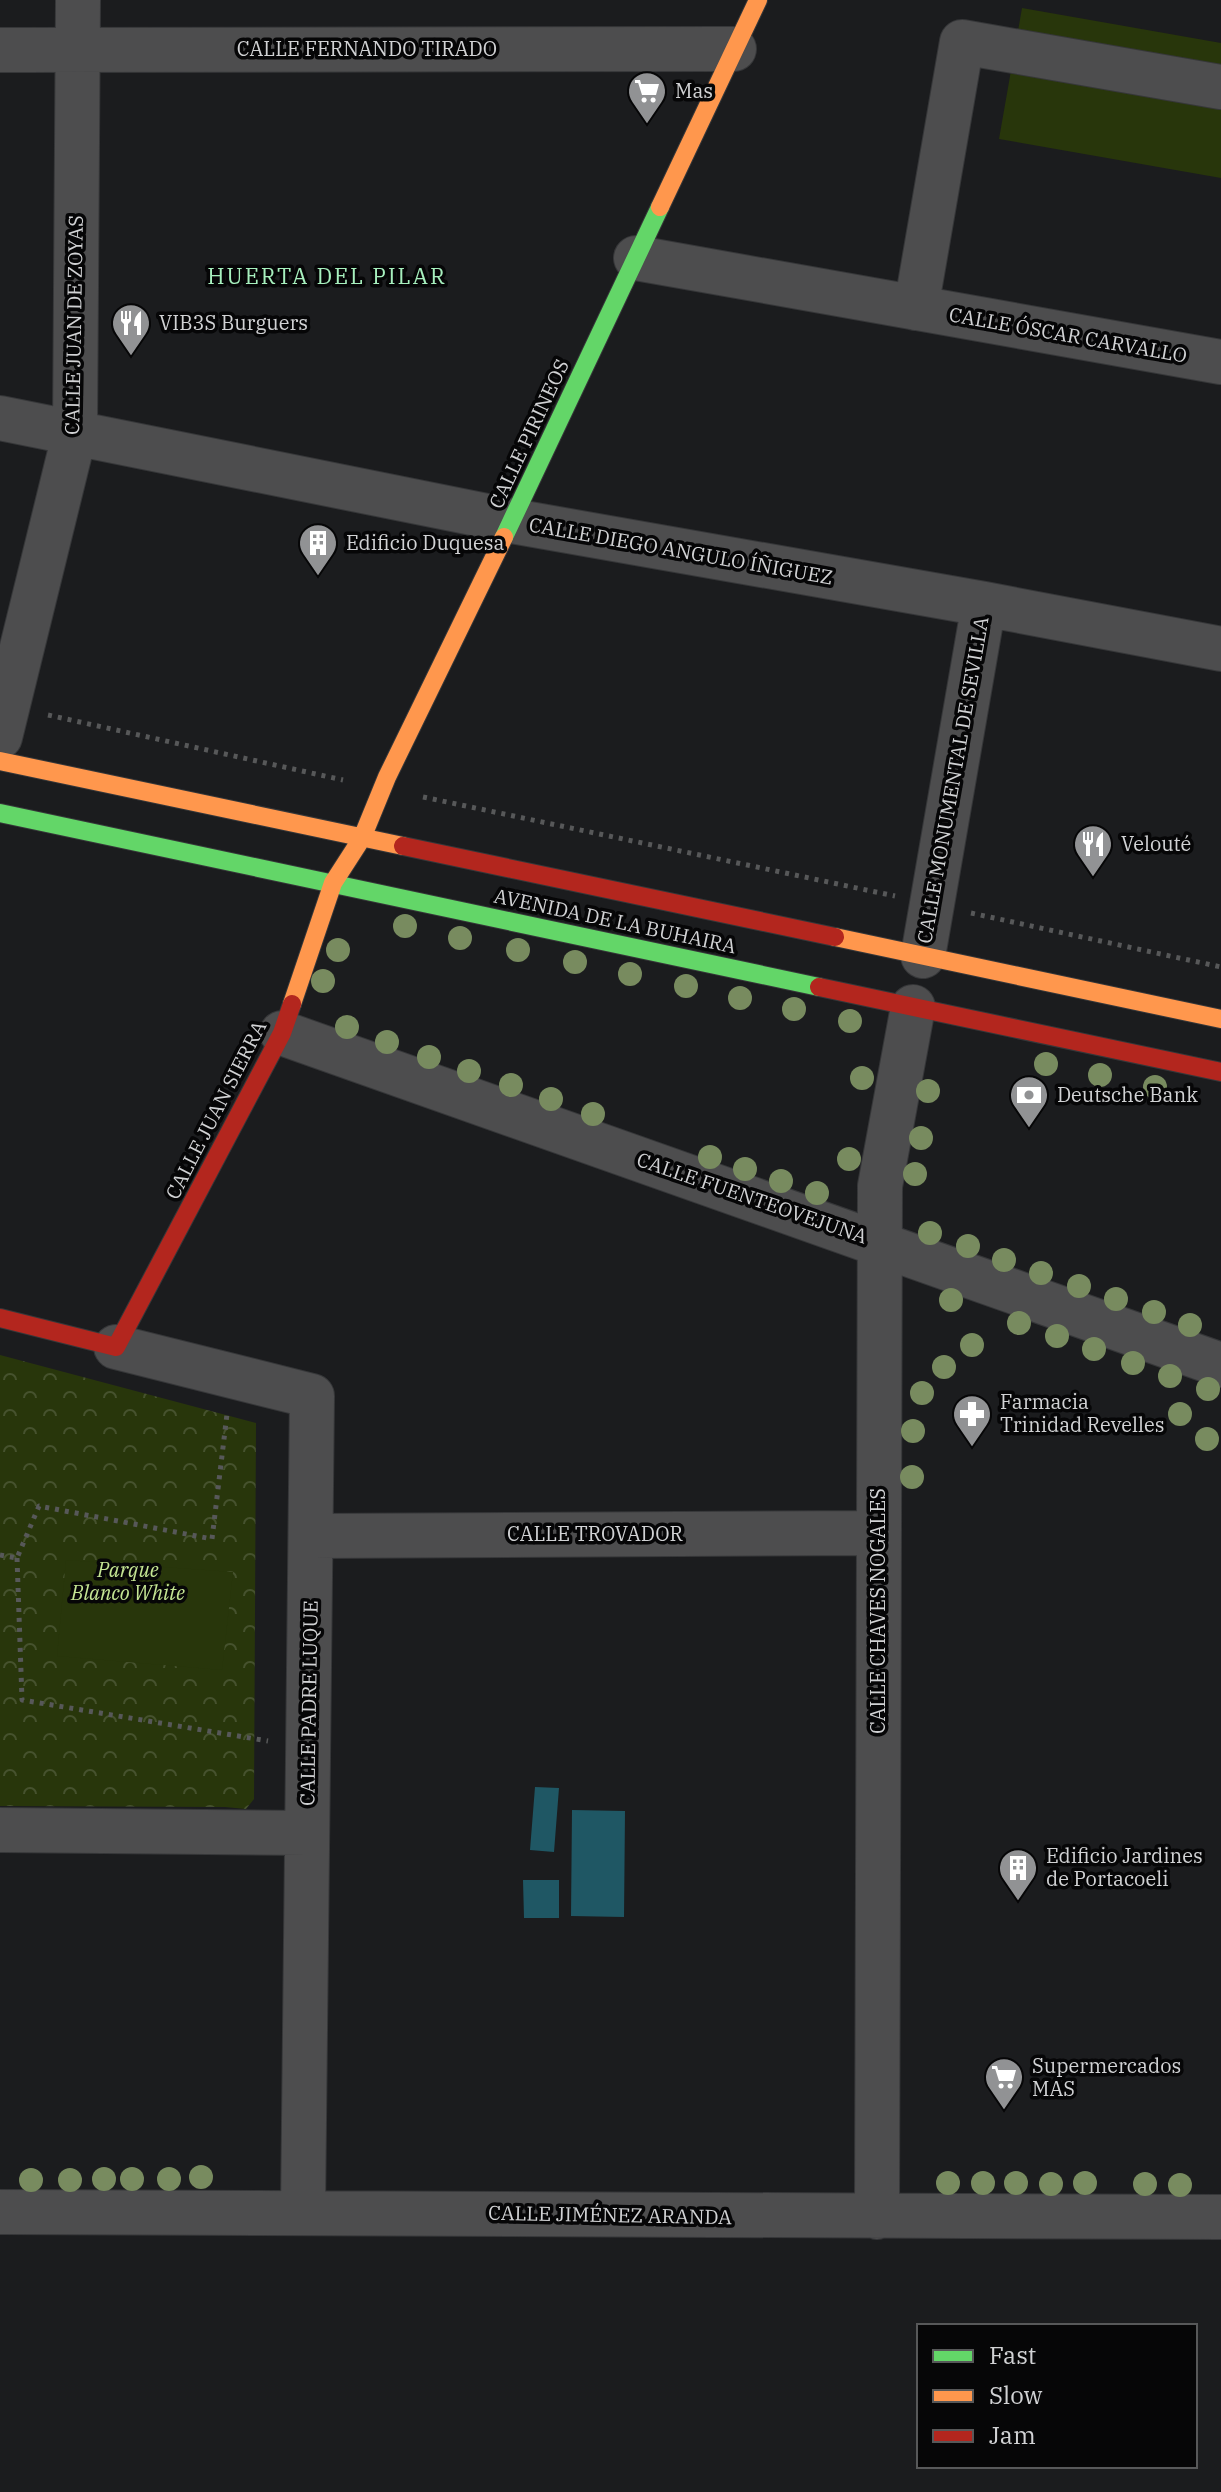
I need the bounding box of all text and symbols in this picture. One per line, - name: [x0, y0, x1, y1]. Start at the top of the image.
- street label: CALLE FERNANDO TIRADO: [237, 35, 497, 62]
- supermarket icon: Mas: [626, 70, 668, 125]
- place label: Mas: [675, 77, 713, 104]
- street label: CALLE JUAN DE ZOYAS: [58, 215, 89, 435]
- district label: HUERTA DEL PILAR: [207, 261, 447, 290]
- street label: CALLE ÓSCAR CARVALLO: [947, 300, 1189, 369]
- restaurant icon: VIB3S Burguers: [110, 302, 152, 357]
- place label: VIB3S Burguers: [159, 309, 308, 336]
- street label: CALLE PIRINEOS: [482, 355, 575, 513]
- street label: CALLE DIEGO ANGULO ÍÑIGUEZ: [527, 510, 835, 591]
- building icon: Edificio Duquesa: [297, 522, 339, 577]
- place label: Edificio Duquesa: [346, 529, 505, 556]
- street label: CALLE MONUMENTAL DE SEVILLA: [910, 614, 995, 945]
- restaurant icon: Velouté: [1072, 823, 1114, 878]
- place label: Velouté: [1121, 830, 1191, 857]
- street label: AVENIDA DE LA BUHAIRA: [491, 882, 739, 959]
- street label: CALLE JUAN SIERRA: [159, 1016, 272, 1204]
- bank icon: Deutsche Bank: [1008, 1074, 1050, 1129]
- place label: Deutsche Bank: [1057, 1081, 1198, 1108]
- street label: CALLE FUENTEOVEJUNA: [633, 1145, 871, 1250]
- place label: Farmacia Trinidad Revelles: [1000, 1388, 1164, 1438]
- pharmacy icon: Farmacia Trinidad Revelles: [951, 1393, 993, 1448]
- street label: CALLE CHAVES NOGALES: [864, 1488, 891, 1734]
- street label: CALLE TROVADOR: [507, 1520, 683, 1547]
- park label: Parque Blanco White: [70, 1556, 185, 1606]
- street label: CALLE PADRE LUQUE: [293, 1600, 324, 1806]
- place label: Edificio Jardines de Portacoeli: [1046, 1842, 1203, 1892]
- building icon: Edificio Jardines de Portacoeli: [997, 1847, 1039, 1902]
- place label: Supermercados MAS: [1032, 2052, 1181, 2102]
- supermarket icon: Supermercados MAS: [983, 2056, 1025, 2111]
- street label: CALLE JIMÉNEZ ARANDA: [488, 2199, 732, 2230]
- legend: [917, 2324, 1197, 2468]
- text: Fast: [989, 2339, 1036, 2371]
- text: Slow: [989, 2379, 1043, 2411]
- text: Jam: [989, 2419, 1036, 2451]

